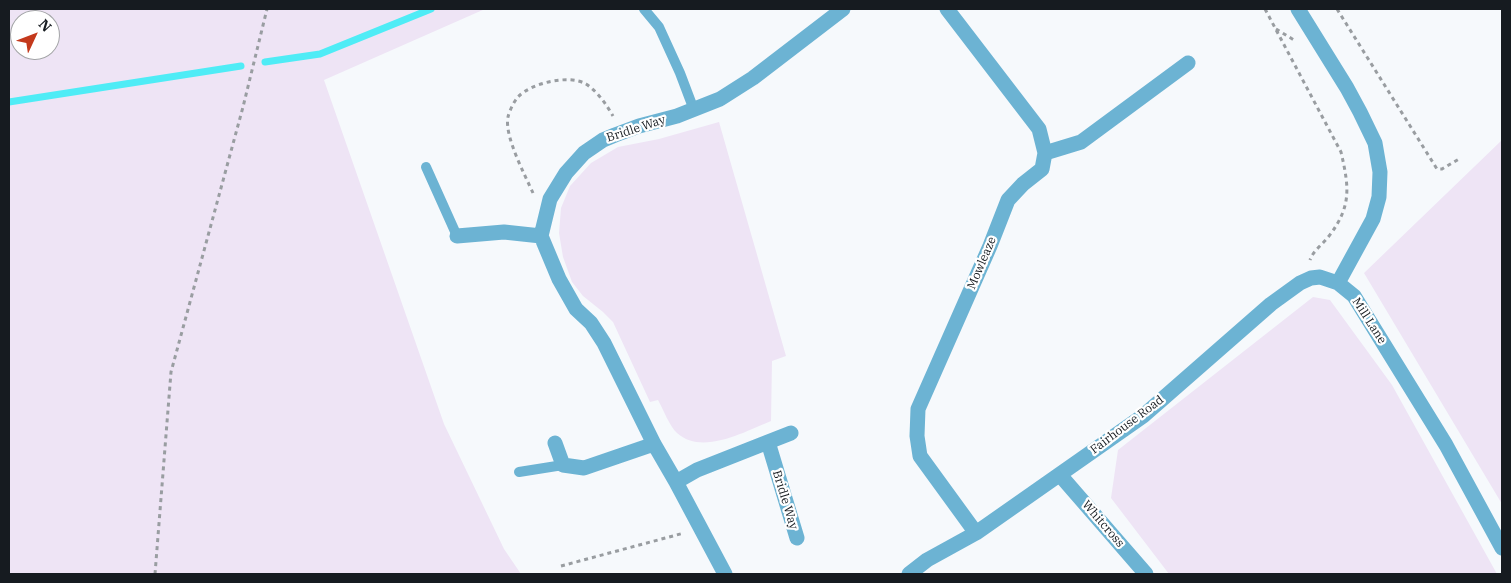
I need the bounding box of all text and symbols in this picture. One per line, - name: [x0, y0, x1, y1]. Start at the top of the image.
- north arrow: [10, 10, 60, 60]
- text: N: [35, 15, 56, 36]
- street label: Bridle Way: [605, 113, 667, 145]
- street label: Mowleaze: [965, 235, 999, 291]
- street label: Mill Lane: [1349, 295, 1389, 347]
- street label: Fairhouse Road: [1088, 393, 1166, 457]
- street label: Bridle Way: [769, 469, 801, 531]
- street label: Whitcross: [1079, 498, 1127, 550]

